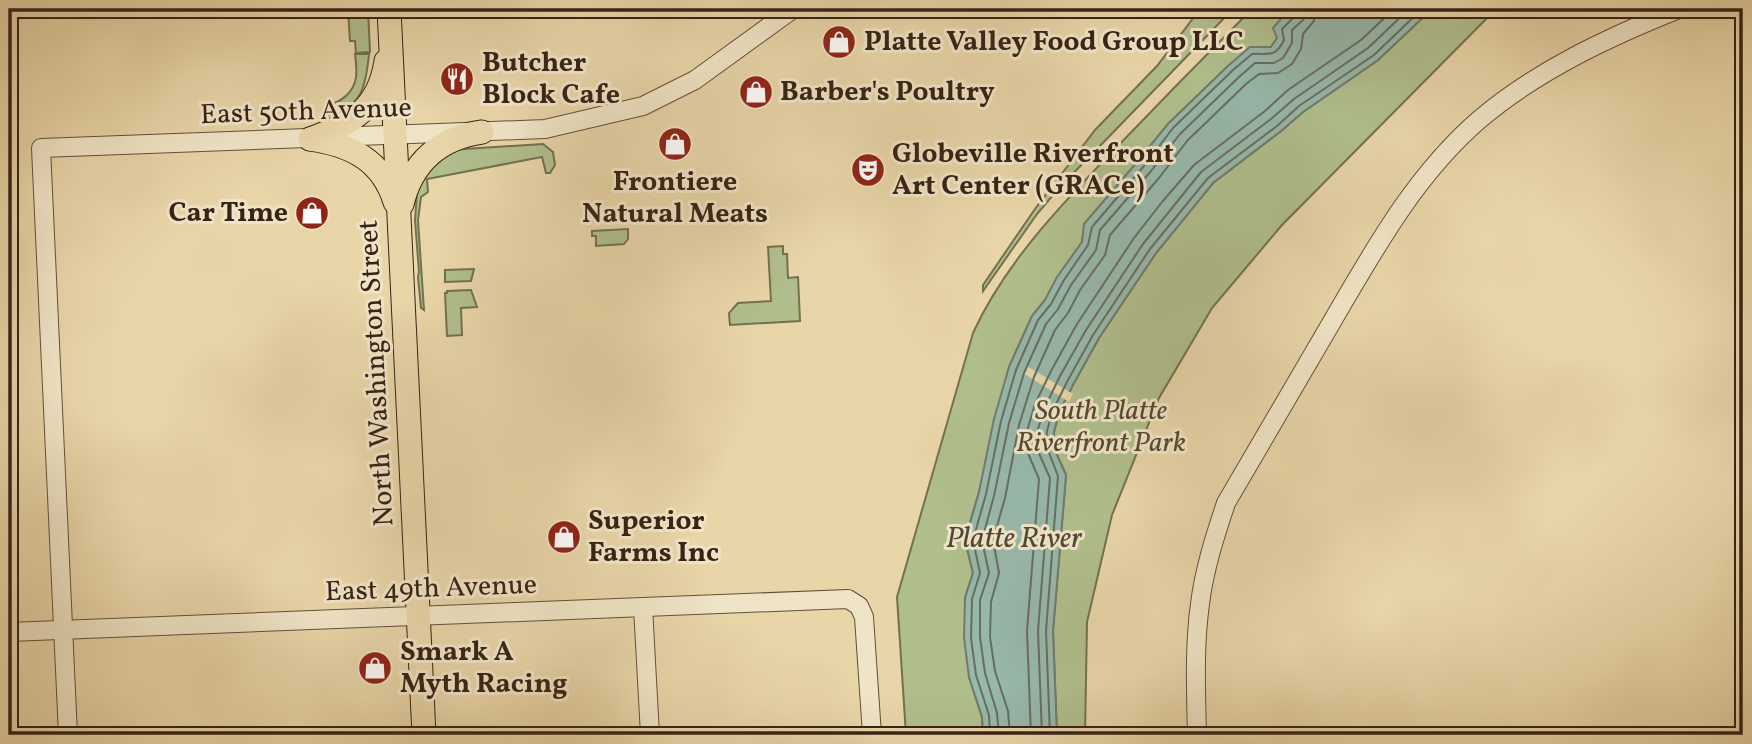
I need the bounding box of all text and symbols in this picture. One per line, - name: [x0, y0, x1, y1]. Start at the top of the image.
- shop icon: Platte Valley Food Group LLC: [820, 23, 858, 61]
- place label: Platte Valley Food Group LLC: [864, 23, 1243, 62]
- place label: Butcher Block Cafe: [482, 44, 620, 115]
- restaurant icon: Butcher Block Cafe: [438, 60, 476, 98]
- shop icon: Barber's Poultry: [737, 73, 775, 111]
- place label: Barber's Poultry: [780, 73, 995, 112]
- street label: East 50th Avenue: [200, 89, 412, 135]
- shop icon: Frontiere Natural Meats: [656, 125, 694, 163]
- place label: Globeville Riverfront Art Center (GRACe): [892, 135, 1174, 206]
- theatre icon: Globeville Riverfront Art Center (GRACe): [849, 151, 887, 189]
- place label: Frontiere Natural Meats: [582, 163, 768, 234]
- place label: Car Time: [168, 194, 288, 233]
- shop icon: Car Time: [293, 194, 331, 232]
- street label: North Washington Street: [349, 219, 405, 527]
- park label: South Platte Riverfront Park: [1016, 392, 1186, 463]
- place label: Superior Farms Inc: [588, 502, 719, 573]
- shop icon: Superior Farms Inc: [545, 518, 583, 556]
- water label: Platte River: [946, 518, 1083, 560]
- street label: East 49th Avenue: [324, 566, 538, 612]
- place label: Smark A Myth Racing: [400, 633, 568, 704]
- shop icon: Smark A Myth Racing: [356, 649, 394, 687]

